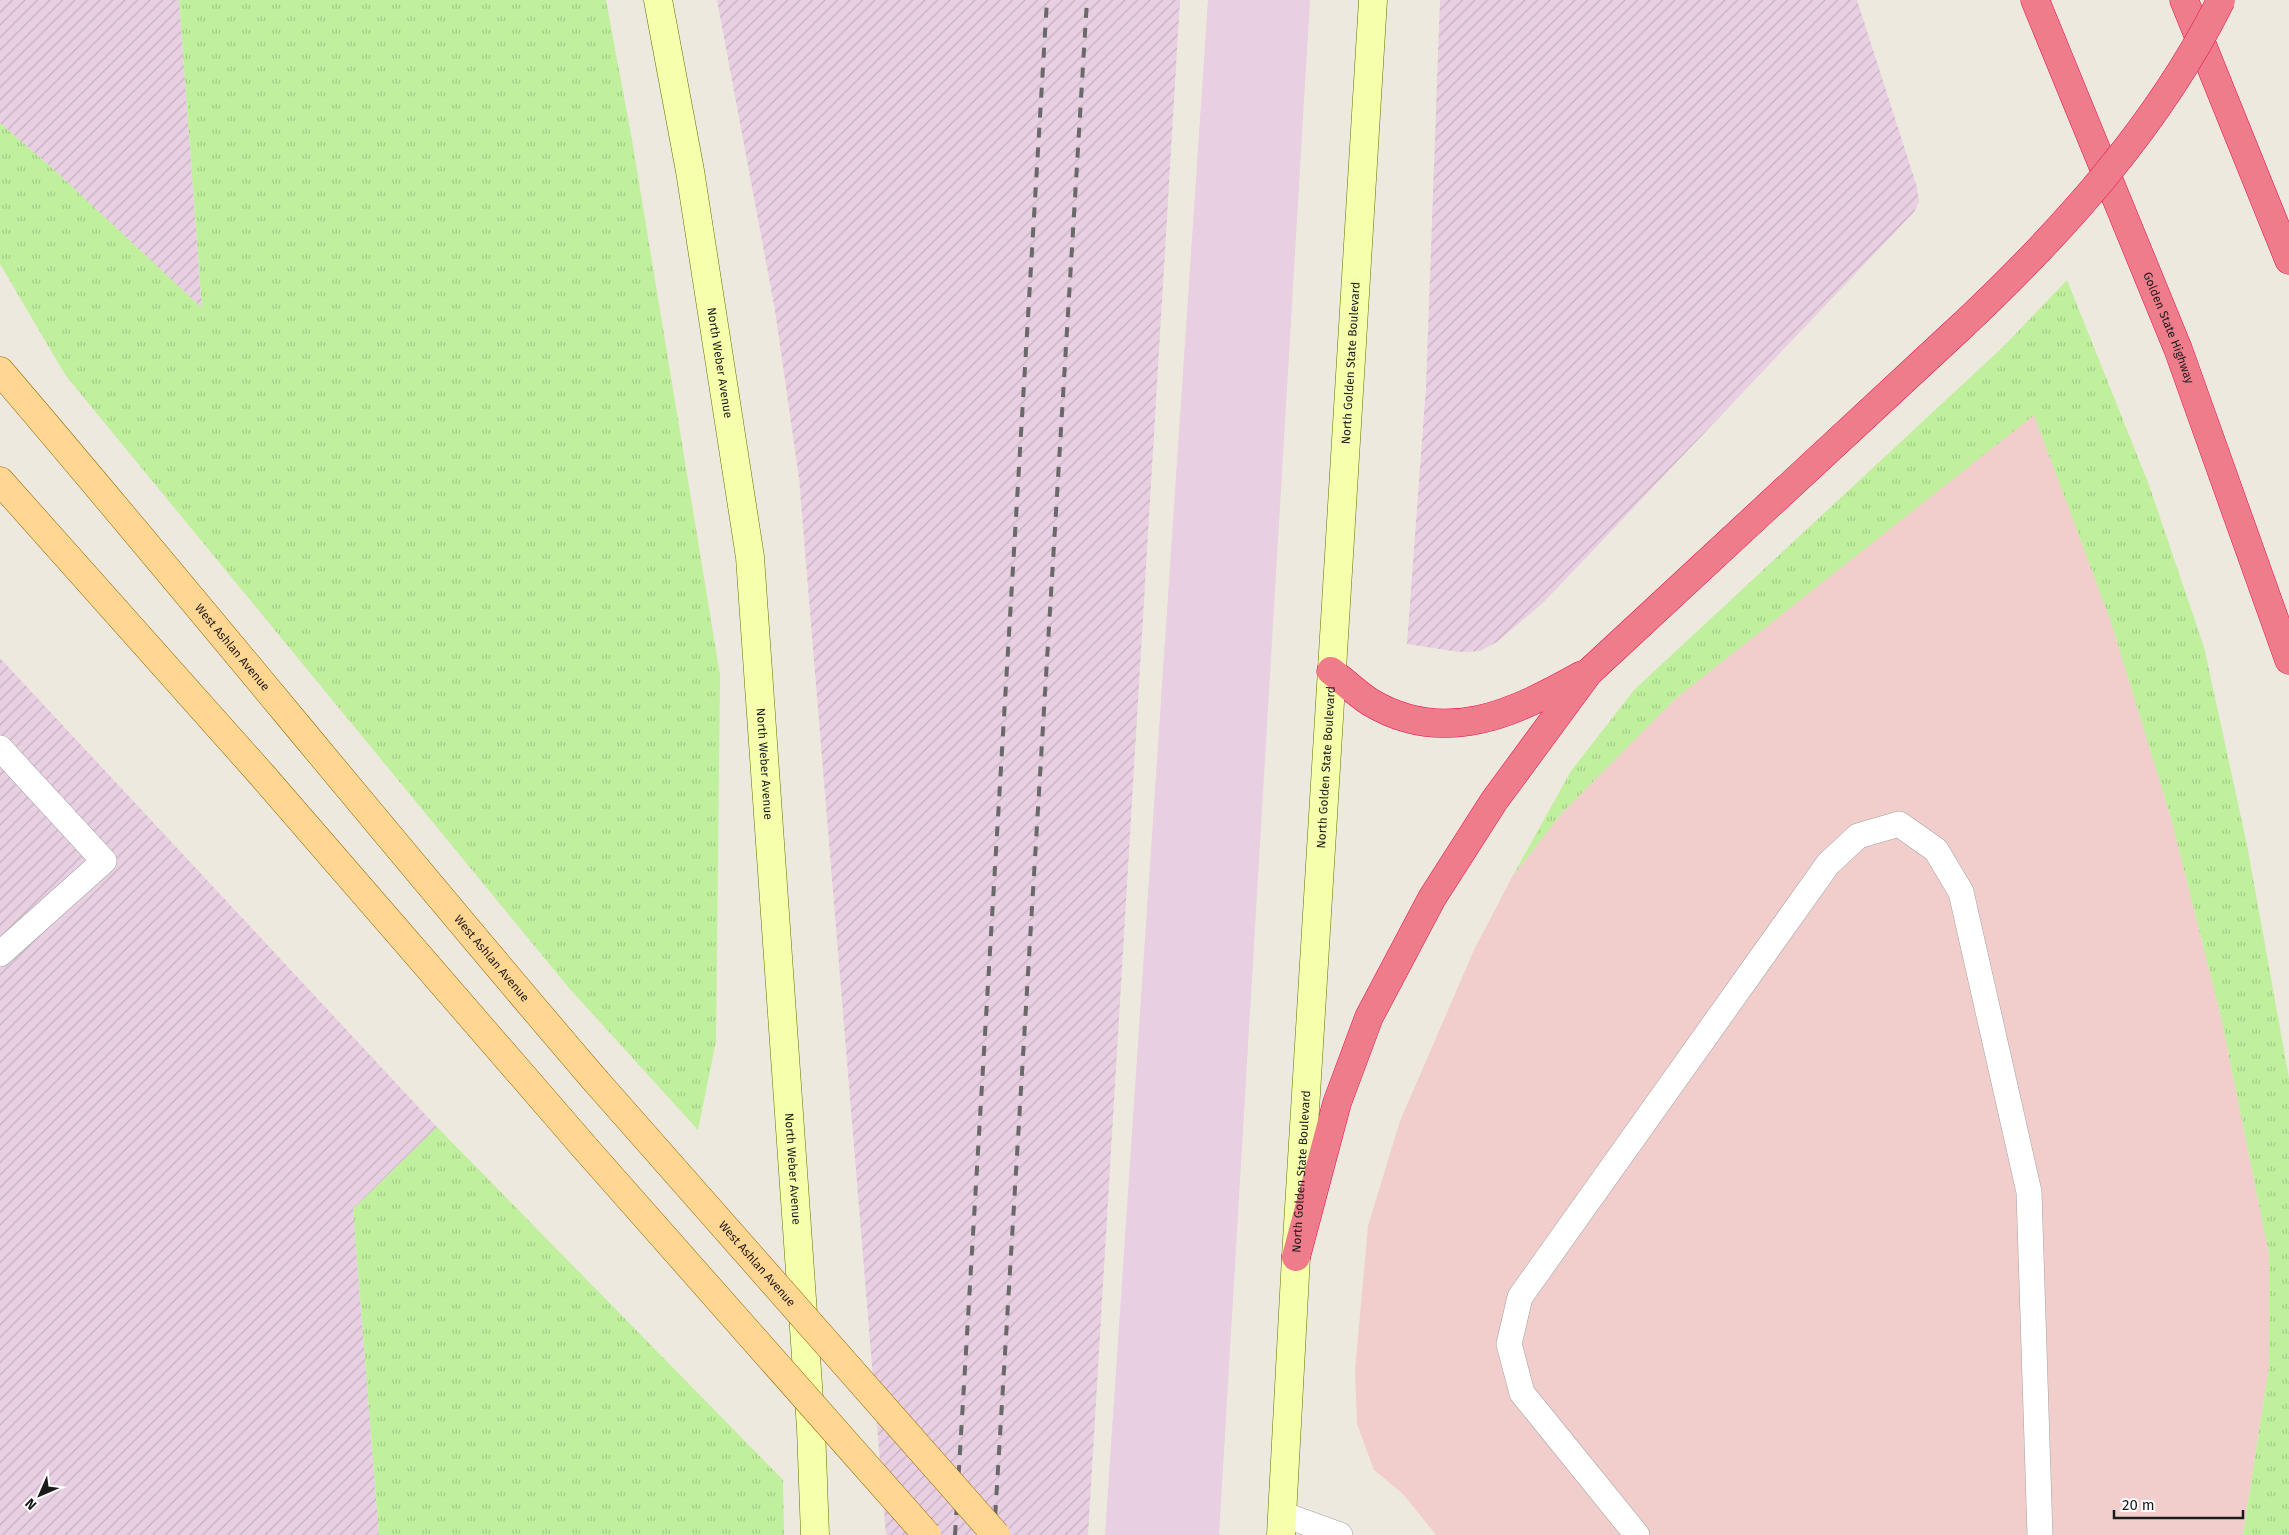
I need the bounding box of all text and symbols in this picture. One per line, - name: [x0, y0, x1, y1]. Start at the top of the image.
- street label: Golden State Highway: [2140, 270, 2197, 386]
- street label: North Golden State Boulevard: [1339, 281, 1363, 445]
- street label: North Weber Avenue: [704, 306, 735, 419]
- street label: West Ashlan Avenue: [192, 601, 273, 694]
- street label: North Golden State Boulevard: [1314, 686, 1338, 849]
- street label: North Weber Avenue: [754, 707, 775, 820]
- street label: West Ashlan Avenue: [451, 912, 532, 1005]
- street label: North Golden State Boulevard: [1289, 1090, 1313, 1253]
- street label: North Weber Avenue: [782, 1112, 804, 1225]
- street label: West Ashlan Avenue: [716, 1218, 798, 1309]
- north arrow: [15, 1470, 65, 1520]
- scale bar: [2114, 1488, 2243, 1520]
- text: N: [22, 1495, 40, 1513]
- text: 20 m: [2122, 1496, 2155, 1514]

